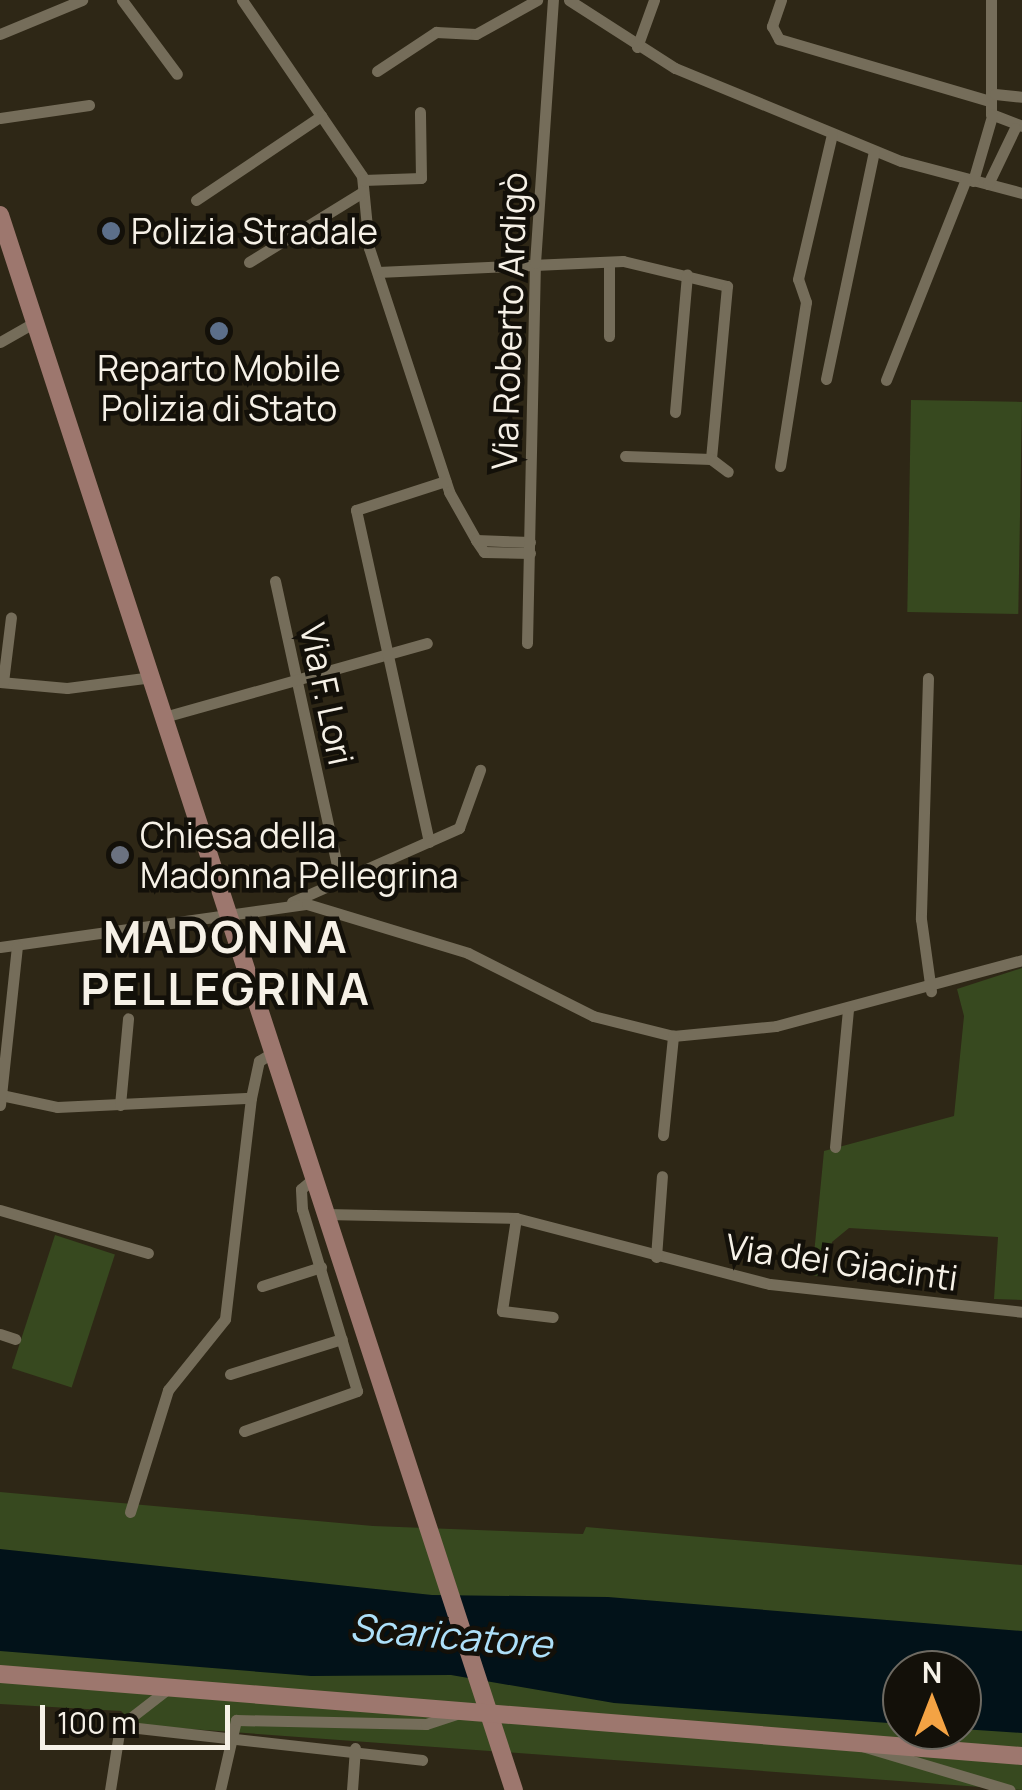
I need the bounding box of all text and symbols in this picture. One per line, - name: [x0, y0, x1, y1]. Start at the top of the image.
- street label: Via Roberto Ardigò: [483, 172, 535, 470]
- place label: Polizia Stradale: [131, 210, 378, 252]
- marker: Polizia Stradale: [100, 220, 122, 242]
- marker: Reparto Mobile Polizia di Stato: [208, 320, 230, 342]
- place label: Reparto Mobile Polizia di Stato: [97, 347, 341, 429]
- street label: Via F. Lori: [292, 619, 362, 769]
- place label: Chiesa della Madonna Pellegrina: [140, 814, 458, 896]
- marker: Chiesa della Madonna Pellegrina: [109, 844, 131, 866]
- district label: MADONNA PELLEGRINA: [81, 910, 371, 1016]
- street label: Via dei Giacinti: [723, 1225, 961, 1299]
- water label: Scaricatore: [348, 1603, 554, 1667]
- north arrow: [882, 1650, 982, 1750]
- text: N: [922, 1653, 942, 1691]
- scale bar: [45, 1685, 235, 1747]
- text: 100 m: [57, 1702, 137, 1743]

